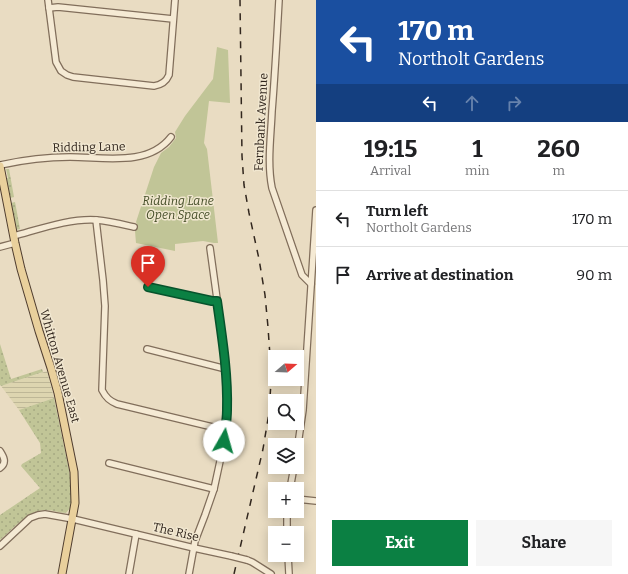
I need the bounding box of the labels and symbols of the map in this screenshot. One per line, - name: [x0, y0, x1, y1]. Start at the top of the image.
- street label: Fernbank Avenue: [251, 73, 271, 171]
- street label: Ridding Lane: [52, 139, 126, 155]
- park label: Ridding Lane Open Space: [142, 194, 214, 222]
- pin: [131, 246, 165, 287]
- street label: Whitton Avenue East: [37, 308, 83, 425]
- north arrow: [268, 350, 304, 386]
- position arrow: [203, 420, 245, 462]
- street label: The Rise: [152, 520, 200, 544]

